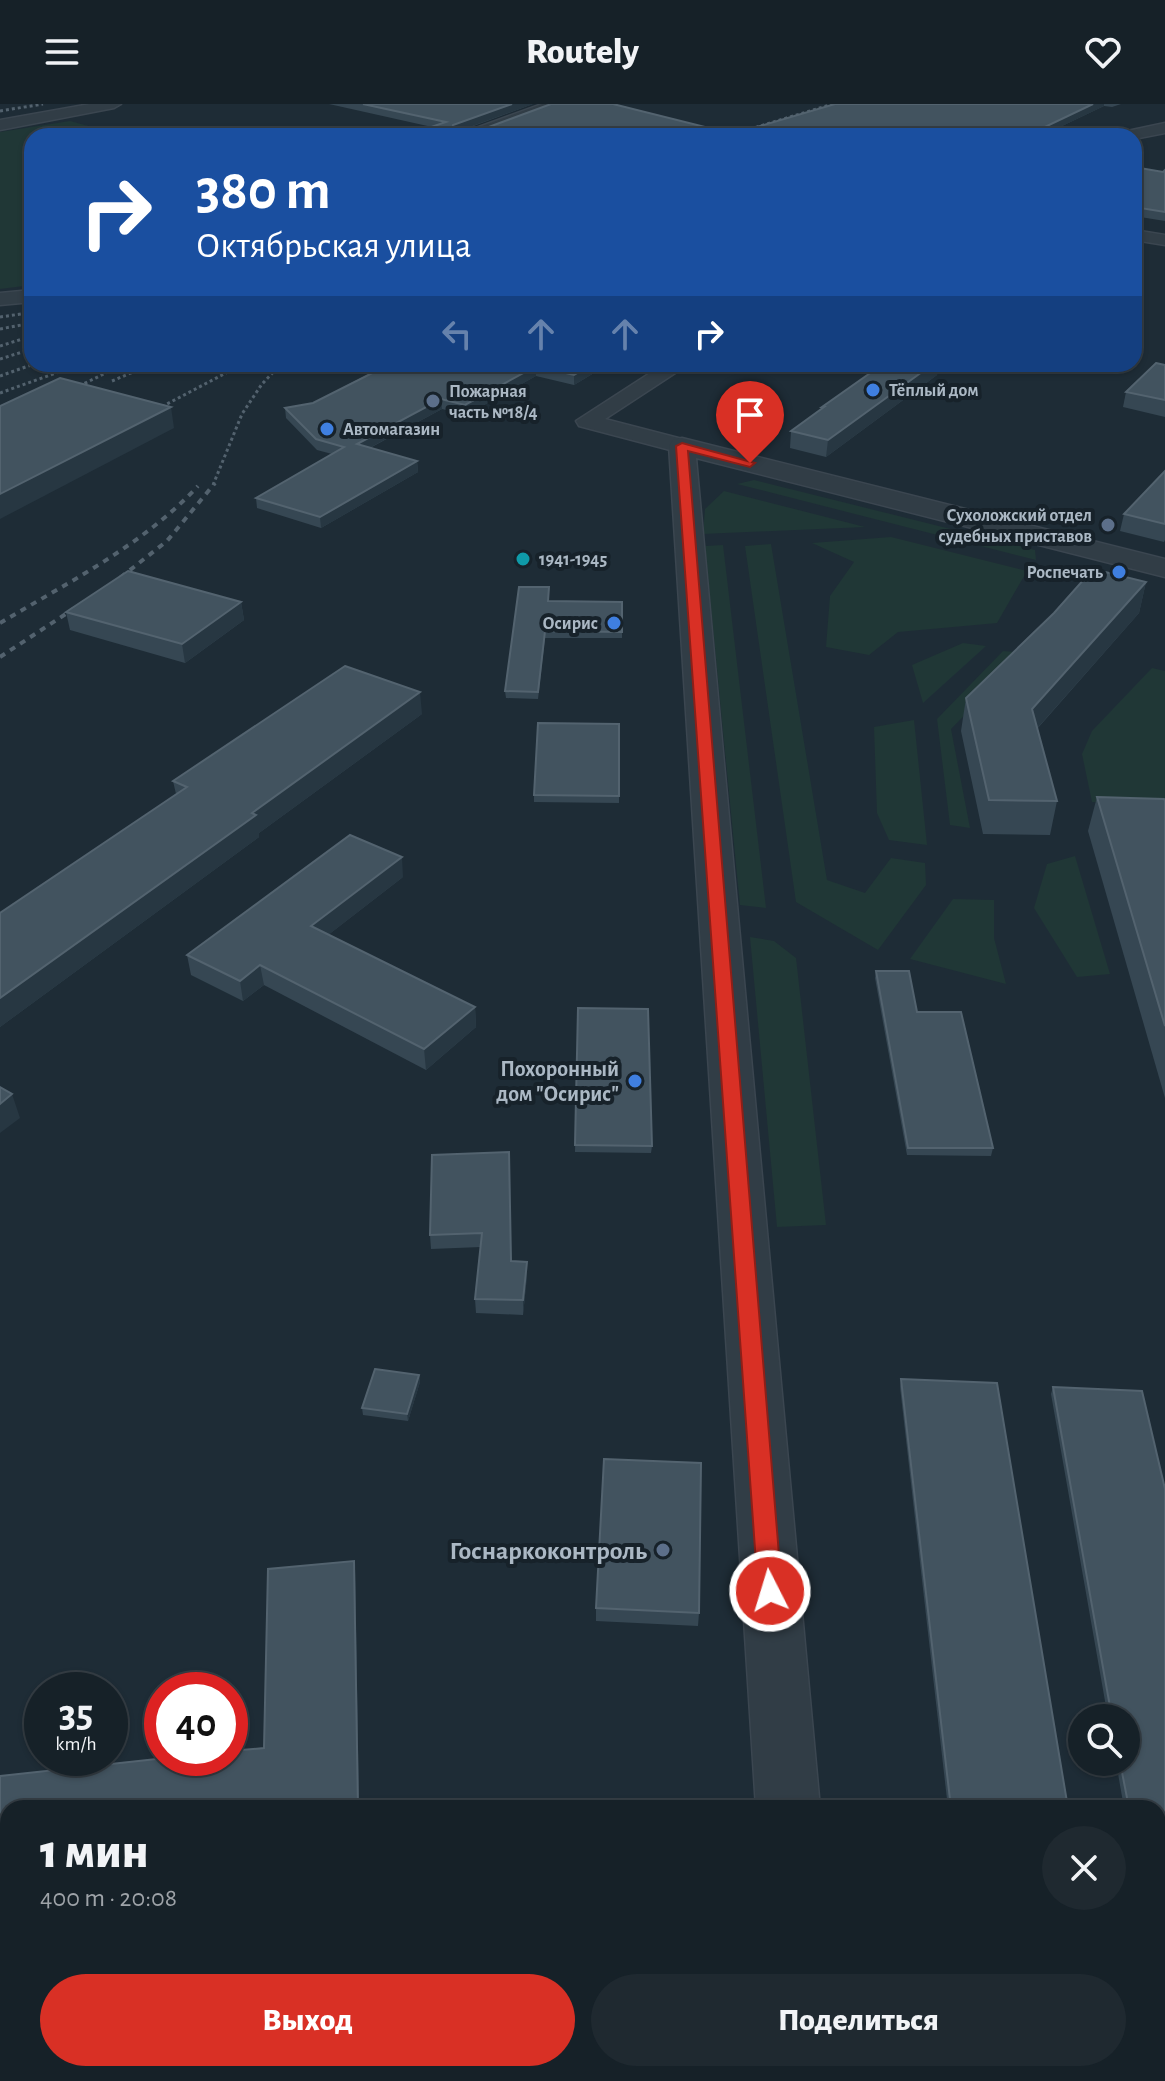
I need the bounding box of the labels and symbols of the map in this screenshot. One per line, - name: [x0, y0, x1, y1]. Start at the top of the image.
- pin: [716, 381, 784, 463]
- marker: Тёплый дом: [864, 381, 882, 399]
- place label: Тёплый дом: [889, 382, 979, 400]
- place label: Пожарная часть №18/4: [449, 383, 538, 422]
- marker: Пожарная часть №18/4: [424, 392, 442, 410]
- marker: Автомагазин: [318, 420, 336, 438]
- place label: Автомагазин: [343, 421, 440, 439]
- place label: Сухоложский отдел судебных приставов: [939, 507, 1092, 546]
- marker: Сухоложский отдел судебных приставов: [1099, 516, 1117, 534]
- marker: 1941-1945: [514, 550, 532, 568]
- place label: 1941-1945: [539, 551, 607, 569]
- marker: Роспечать: [1110, 563, 1128, 581]
- place label: Роспечать: [1027, 564, 1104, 582]
- marker: Осирис: [605, 614, 623, 632]
- place label: Осирис: [543, 615, 598, 633]
- place label: Похоронный дом "Осирис": [496, 1058, 619, 1105]
- marker: Похоронный дом "Осирис": [626, 1072, 644, 1090]
- place label: Госнаркоконтроль: [450, 1538, 647, 1564]
- marker: Госнаркоконтроль: [654, 1541, 672, 1559]
- position arrow: [728, 1549, 812, 1633]
- speed limit sign: 40: [144, 1672, 248, 1776]

